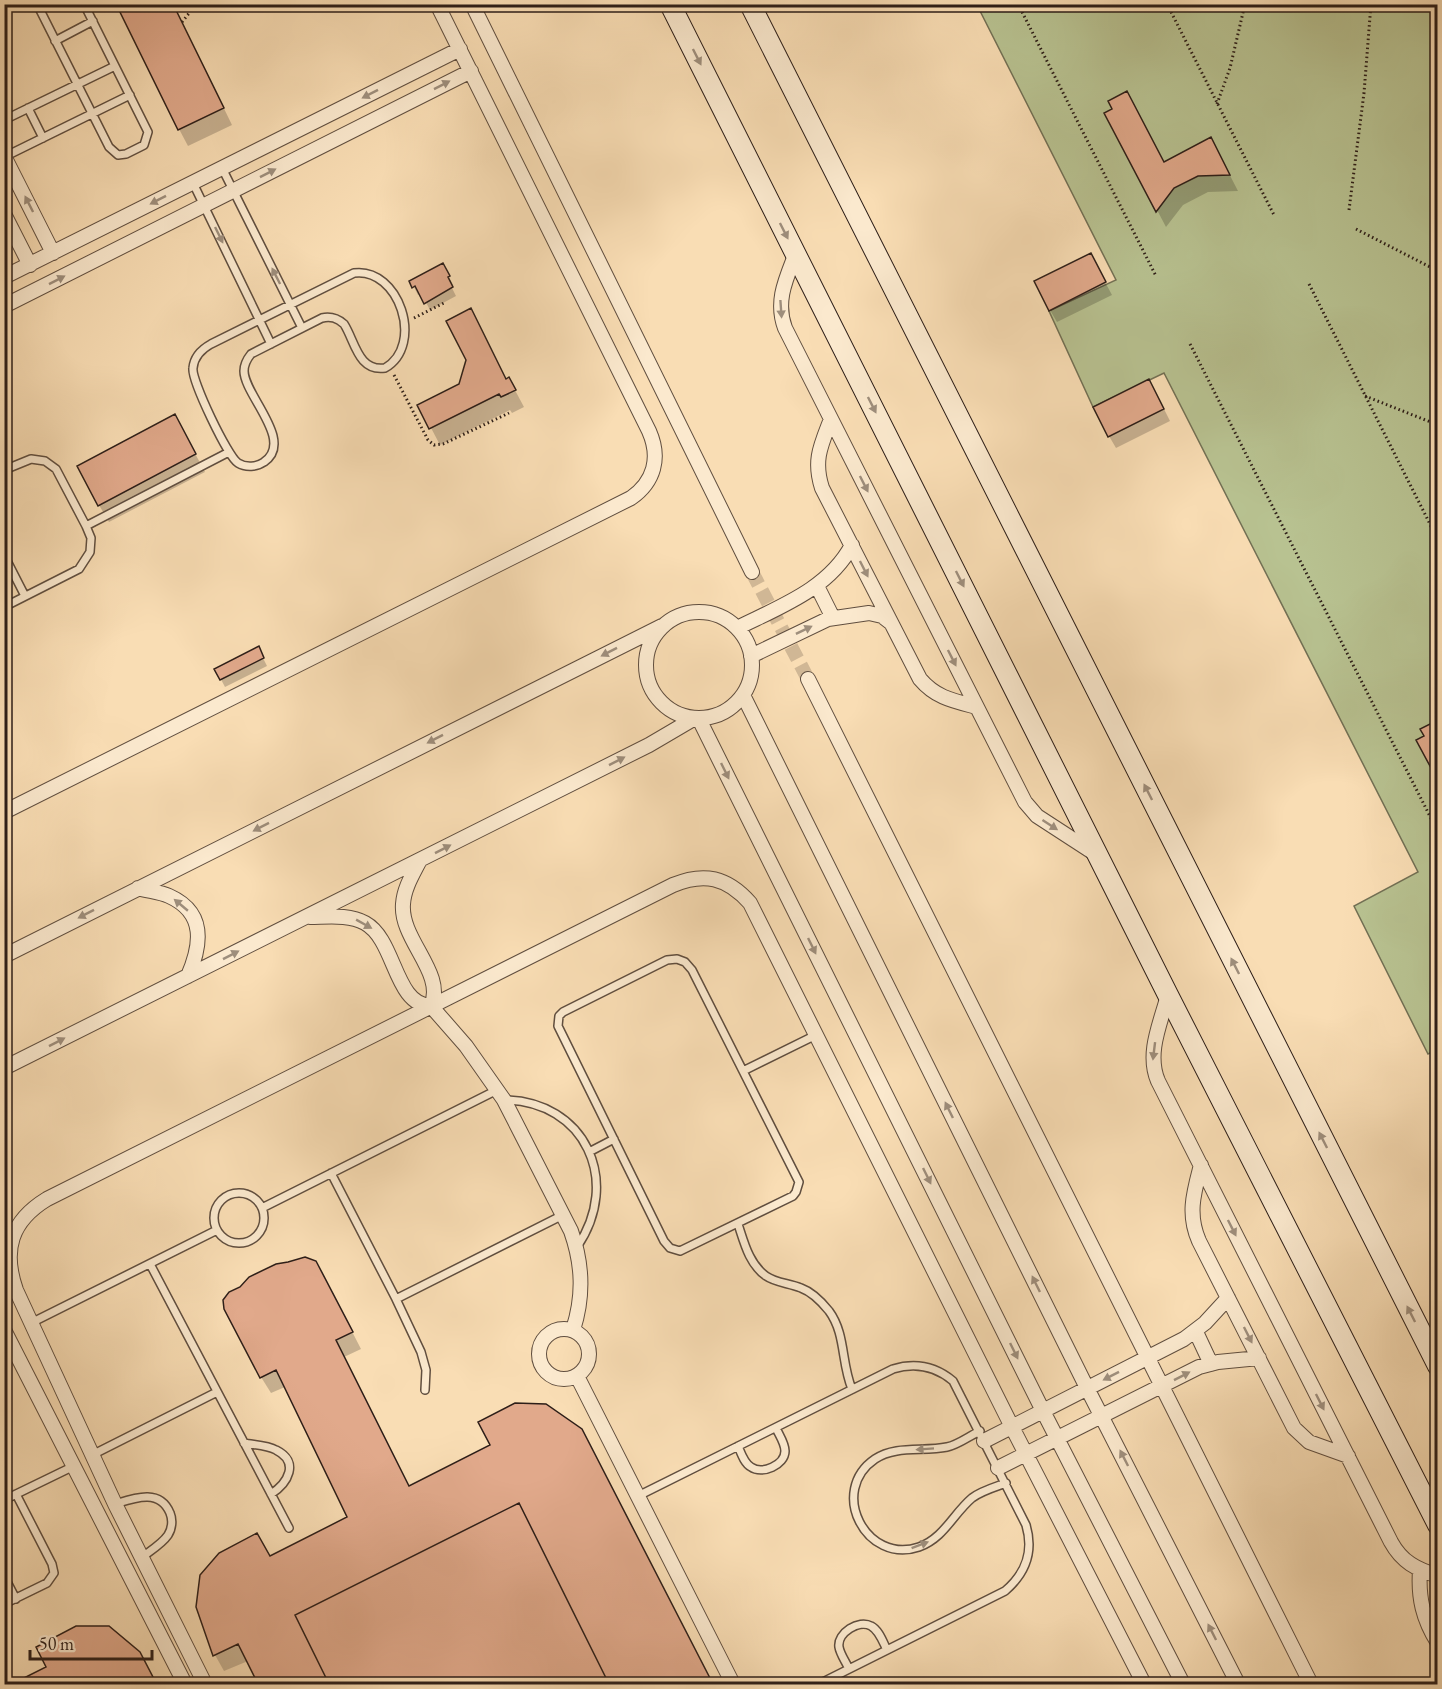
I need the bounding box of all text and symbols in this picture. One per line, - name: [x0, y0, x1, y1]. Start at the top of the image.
- one-way arrow: [692, 48, 701, 65]
- one-way arrow: [434, 80, 451, 90]
- one-way arrow: [361, 89, 378, 99]
- one-way arrow: [260, 168, 277, 178]
- one-way arrow: [24, 195, 34, 212]
- one-way arrow: [149, 195, 167, 205]
- one-way arrow: [780, 222, 789, 239]
- one-way arrow: [214, 227, 223, 244]
- one-way arrow: [271, 267, 281, 284]
- one-way arrow: [48, 275, 65, 284]
- one-way arrow: [776, 300, 786, 319]
- one-way arrow: [867, 397, 877, 414]
- one-way arrow: [860, 476, 869, 493]
- one-way arrow: [859, 561, 869, 578]
- one-way arrow: [955, 571, 964, 588]
- one-way arrow: [795, 625, 812, 634]
- one-way arrow: [601, 647, 618, 657]
- one-way arrow: [947, 650, 957, 667]
- one-way arrow: [426, 734, 444, 744]
- one-way arrow: [609, 757, 626, 766]
- one-way arrow: [720, 763, 730, 780]
- one-way arrow: [1143, 783, 1153, 801]
- one-way arrow: [1042, 819, 1058, 830]
- one-way arrow: [252, 822, 269, 831]
- one-way arrow: [434, 844, 452, 854]
- one-way arrow: [174, 899, 189, 912]
- one-way arrow: [78, 909, 95, 919]
- one-way arrow: [356, 919, 373, 929]
- one-way arrow: [807, 937, 817, 954]
- one-way arrow: [223, 950, 240, 959]
- one-way arrow: [1231, 957, 1241, 975]
- one-way arrow: [48, 1037, 65, 1047]
- one-way arrow: [1150, 1042, 1159, 1061]
- one-way arrow: [944, 1101, 954, 1118]
- one-way arrow: [1319, 1131, 1329, 1149]
- one-way arrow: [922, 1168, 932, 1185]
- one-way arrow: [1227, 1219, 1237, 1236]
- one-way arrow: [1031, 1276, 1040, 1293]
- one-way arrow: [1406, 1306, 1416, 1323]
- one-way arrow: [1243, 1327, 1252, 1344]
- one-way arrow: [1008, 1342, 1018, 1360]
- one-way arrow: [1102, 1371, 1119, 1381]
- one-way arrow: [1174, 1371, 1191, 1381]
- one-way arrow: [1315, 1393, 1325, 1410]
- one-way arrow: [915, 1444, 934, 1453]
- one-way arrow: [1119, 1450, 1128, 1467]
- one-way arrow: [911, 1540, 929, 1550]
- scale bar: [30, 1623, 152, 1661]
- one-way arrow: [1207, 1624, 1216, 1641]
- text: 50 m: [39, 1632, 74, 1655]

